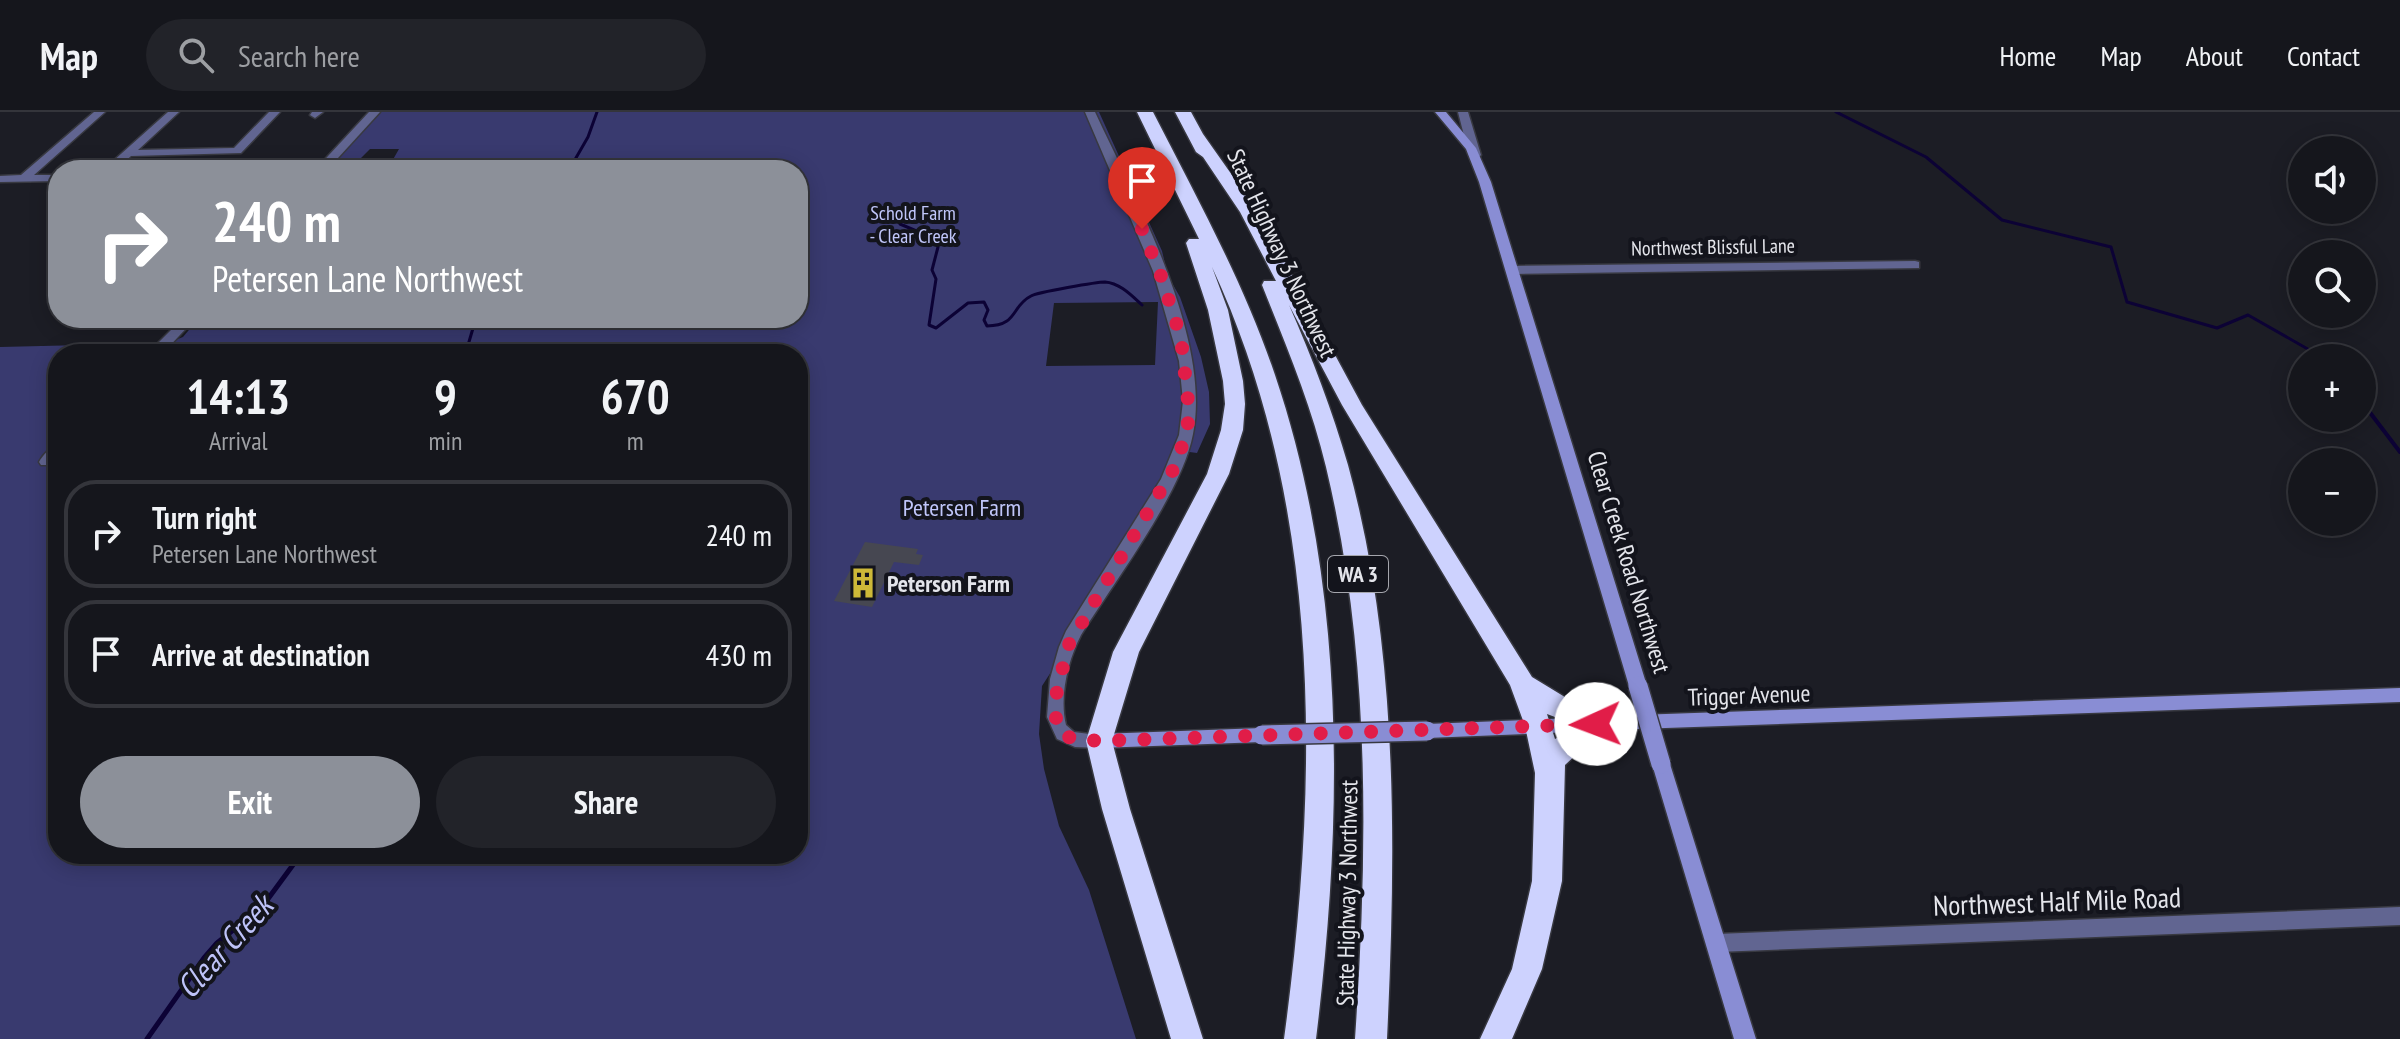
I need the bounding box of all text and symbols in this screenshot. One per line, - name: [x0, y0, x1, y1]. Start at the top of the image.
- search box: [146, 19, 706, 91]
- text: Map: [40, 31, 98, 80]
- icon: search: [174, 33, 218, 77]
- text: Search here: [238, 36, 360, 75]
- text: Home: [2000, 37, 2056, 74]
- text: Map: [2100, 37, 2142, 74]
- text: About: [2186, 37, 2243, 74]
- text: Contact: [2287, 37, 2360, 74]
- map controls: [2288, 136, 2376, 536]
- button: sound: [2288, 136, 2376, 224]
- street label: State Highway 3 Northwest: [1220, 144, 1344, 362]
- pin: [1108, 147, 1176, 229]
- icon: arrive: [1120, 159, 1164, 203]
- text: 240 m: [212, 185, 341, 257]
- icon: right: [80, 192, 184, 296]
- park label: Schold Farm - Clear Creek: [869, 200, 957, 249]
- street label: Northwest Blissful Lane: [1631, 233, 1795, 261]
- button: search: [2288, 240, 2376, 328]
- text: Petersen Lane Northwest: [212, 255, 523, 302]
- button: +: [2288, 344, 2376, 432]
- text: 14:13: [186, 365, 290, 427]
- text: 9: [434, 365, 457, 427]
- text: 670: [601, 365, 670, 427]
- text: Arrival: [209, 424, 268, 457]
- text: min: [428, 424, 462, 457]
- text: m: [627, 424, 644, 457]
- street label: Clear Creek Road Northwest: [1580, 447, 1678, 677]
- button: −: [2288, 448, 2376, 536]
- park label: Petersen Farm: [903, 492, 1021, 523]
- text: Turn right: [152, 498, 256, 537]
- icon: right: [84, 512, 128, 556]
- text: 240 m: [706, 515, 772, 554]
- text: Petersen Lane Northwest: [152, 537, 377, 570]
- road number: WA 3: [1328, 556, 1388, 592]
- building icon: Peterson Farm: [846, 566, 880, 600]
- place label: Peterson Farm: [887, 568, 1010, 599]
- icon: arrive: [84, 632, 128, 676]
- text: Arrive at destination: [152, 635, 370, 674]
- text: 430 m: [706, 635, 772, 674]
- street label: Trigger Avenue: [1687, 677, 1811, 713]
- position arrow: [1554, 682, 1638, 766]
- button: Exit: [80, 756, 420, 848]
- button: Share: [436, 756, 776, 848]
- street label: State Highway 3 Northwest: [1330, 779, 1364, 1006]
- street label: Northwest Half Mile Road: [1932, 878, 2182, 924]
- water label: Clear Creek: [166, 883, 284, 1007]

